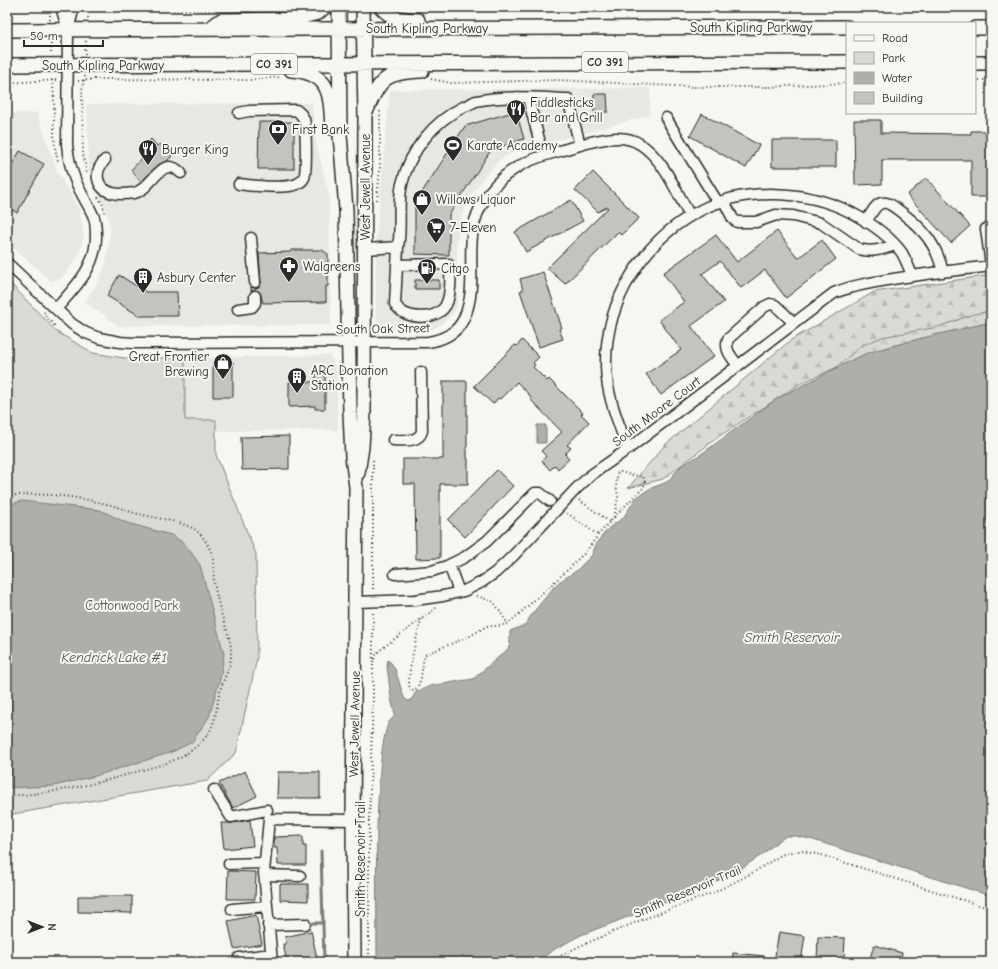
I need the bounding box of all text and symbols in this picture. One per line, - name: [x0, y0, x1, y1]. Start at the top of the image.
- street label: South Kipling Parkway: [690, 20, 812, 35]
- street label: South Kipling Parkway: [366, 21, 488, 36]
- scale bar: [24, 22, 103, 48]
- legend: [846, 22, 976, 114]
- text: 50 m: [30, 29, 58, 43]
- text: Road: [882, 31, 908, 45]
- text: Park: [882, 51, 905, 65]
- road number: CO 391: [582, 52, 628, 72]
- road number: CO 391: [251, 54, 297, 74]
- street label: South Kipling Parkway: [42, 58, 164, 73]
- text: Water: [882, 71, 912, 85]
- text: Building: [882, 91, 923, 105]
- place label: Fiddlesticks Bar and Grill: [530, 95, 603, 125]
- restaurant icon: Fiddlesticks Bar and Grill: [505, 98, 527, 126]
- bank icon: First Bank: [267, 118, 289, 146]
- place label: First Bank: [292, 122, 350, 137]
- street label: West Jewell Avenue: [358, 133, 373, 240]
- sports icon: Karate Academy: [442, 134, 464, 162]
- restaurant icon: Burger King: [137, 138, 159, 166]
- place label: Karate Academy: [467, 138, 557, 153]
- place label: Burger King: [162, 142, 229, 157]
- shop icon: Willows Liquor: [411, 188, 433, 216]
- place label: Willows Liquor: [436, 192, 516, 207]
- supermarket icon: 7-Eleven: [425, 216, 447, 244]
- place label: 7-Eleven: [450, 220, 496, 235]
- pharmacy icon: Walgreens: [278, 255, 300, 283]
- fuel station icon: Citgo: [416, 257, 438, 285]
- place label: Walgreens: [303, 259, 360, 274]
- place label: Citgo: [441, 261, 469, 276]
- building icon: Asbury Center: [132, 266, 154, 294]
- place label: Asbury Center: [157, 270, 236, 285]
- street label: South Oak Street: [336, 320, 431, 337]
- place label: Great Frontier Brewing: [129, 349, 210, 379]
- shop icon: Great Frontier Brewing: [212, 352, 234, 380]
- place label: ARC Donation Station: [311, 363, 388, 393]
- building icon: ARC Donation Station: [286, 366, 308, 394]
- street label: South Moore Court: [609, 373, 704, 449]
- park label: Cottonwood Park: [85, 598, 179, 613]
- water label: Smith Reservoir: [745, 629, 841, 646]
- water label: Kendrick Lake #1: [61, 649, 167, 666]
- street label: West Jewell Avenue: [346, 670, 363, 777]
- street label: Smith Reservoir Trail: [353, 801, 368, 917]
- street label: Smith Reservoir Trail: [631, 862, 743, 921]
- north arrow: [22, 907, 62, 947]
- text: N: [45, 923, 58, 931]

